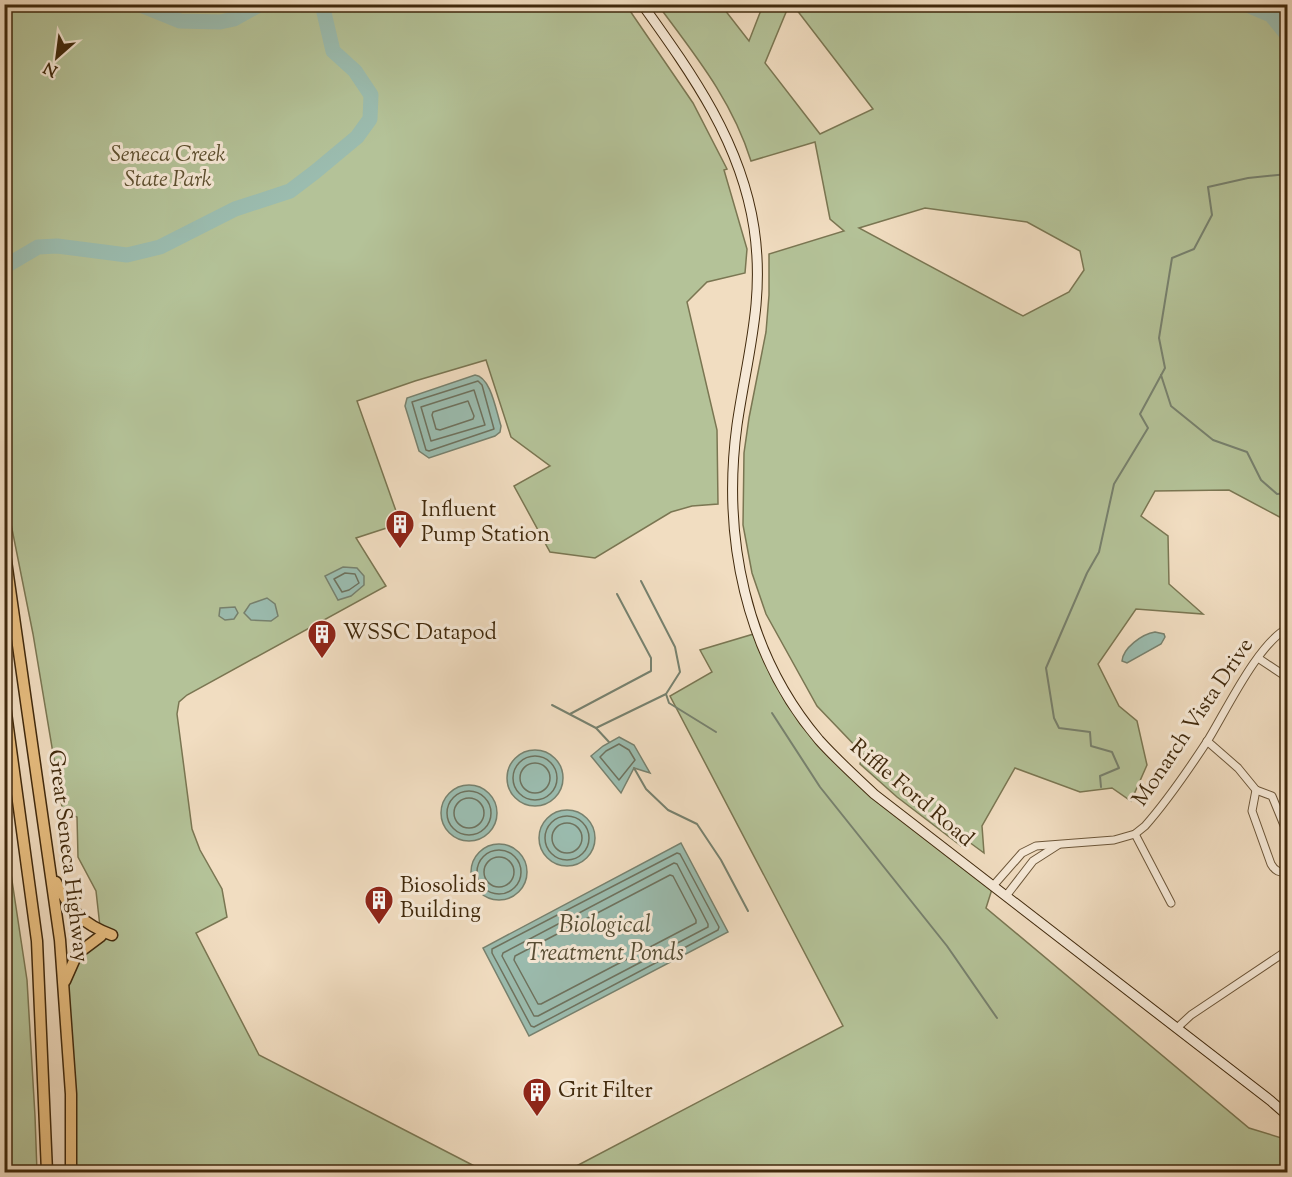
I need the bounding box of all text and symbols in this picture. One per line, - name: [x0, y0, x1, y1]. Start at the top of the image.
- north arrow: [27, 27, 87, 87]
- text: N: [40, 55, 62, 81]
- park label: Seneca Creek State Park: [110, 140, 226, 197]
- place label: Influent Pump Station: [421, 495, 550, 552]
- building icon: Influent Pump Station: [384, 508, 416, 550]
- building icon: WSSC Datapod: [306, 618, 338, 660]
- place label: WSSC Datapod: [343, 618, 497, 650]
- street label: Monarch Vista Drive: [1126, 632, 1262, 814]
- street label: Riffle Ford Road: [842, 732, 980, 856]
- street label: Great Seneca Highway: [38, 748, 96, 964]
- place label: Biosolids Building: [400, 871, 486, 928]
- building icon: Biosolids Building: [363, 884, 395, 926]
- water label: Biological Treatment Ponds: [526, 909, 684, 971]
- building icon: Grit Filter: [521, 1076, 553, 1118]
- place label: Grit Filter: [558, 1076, 653, 1108]

